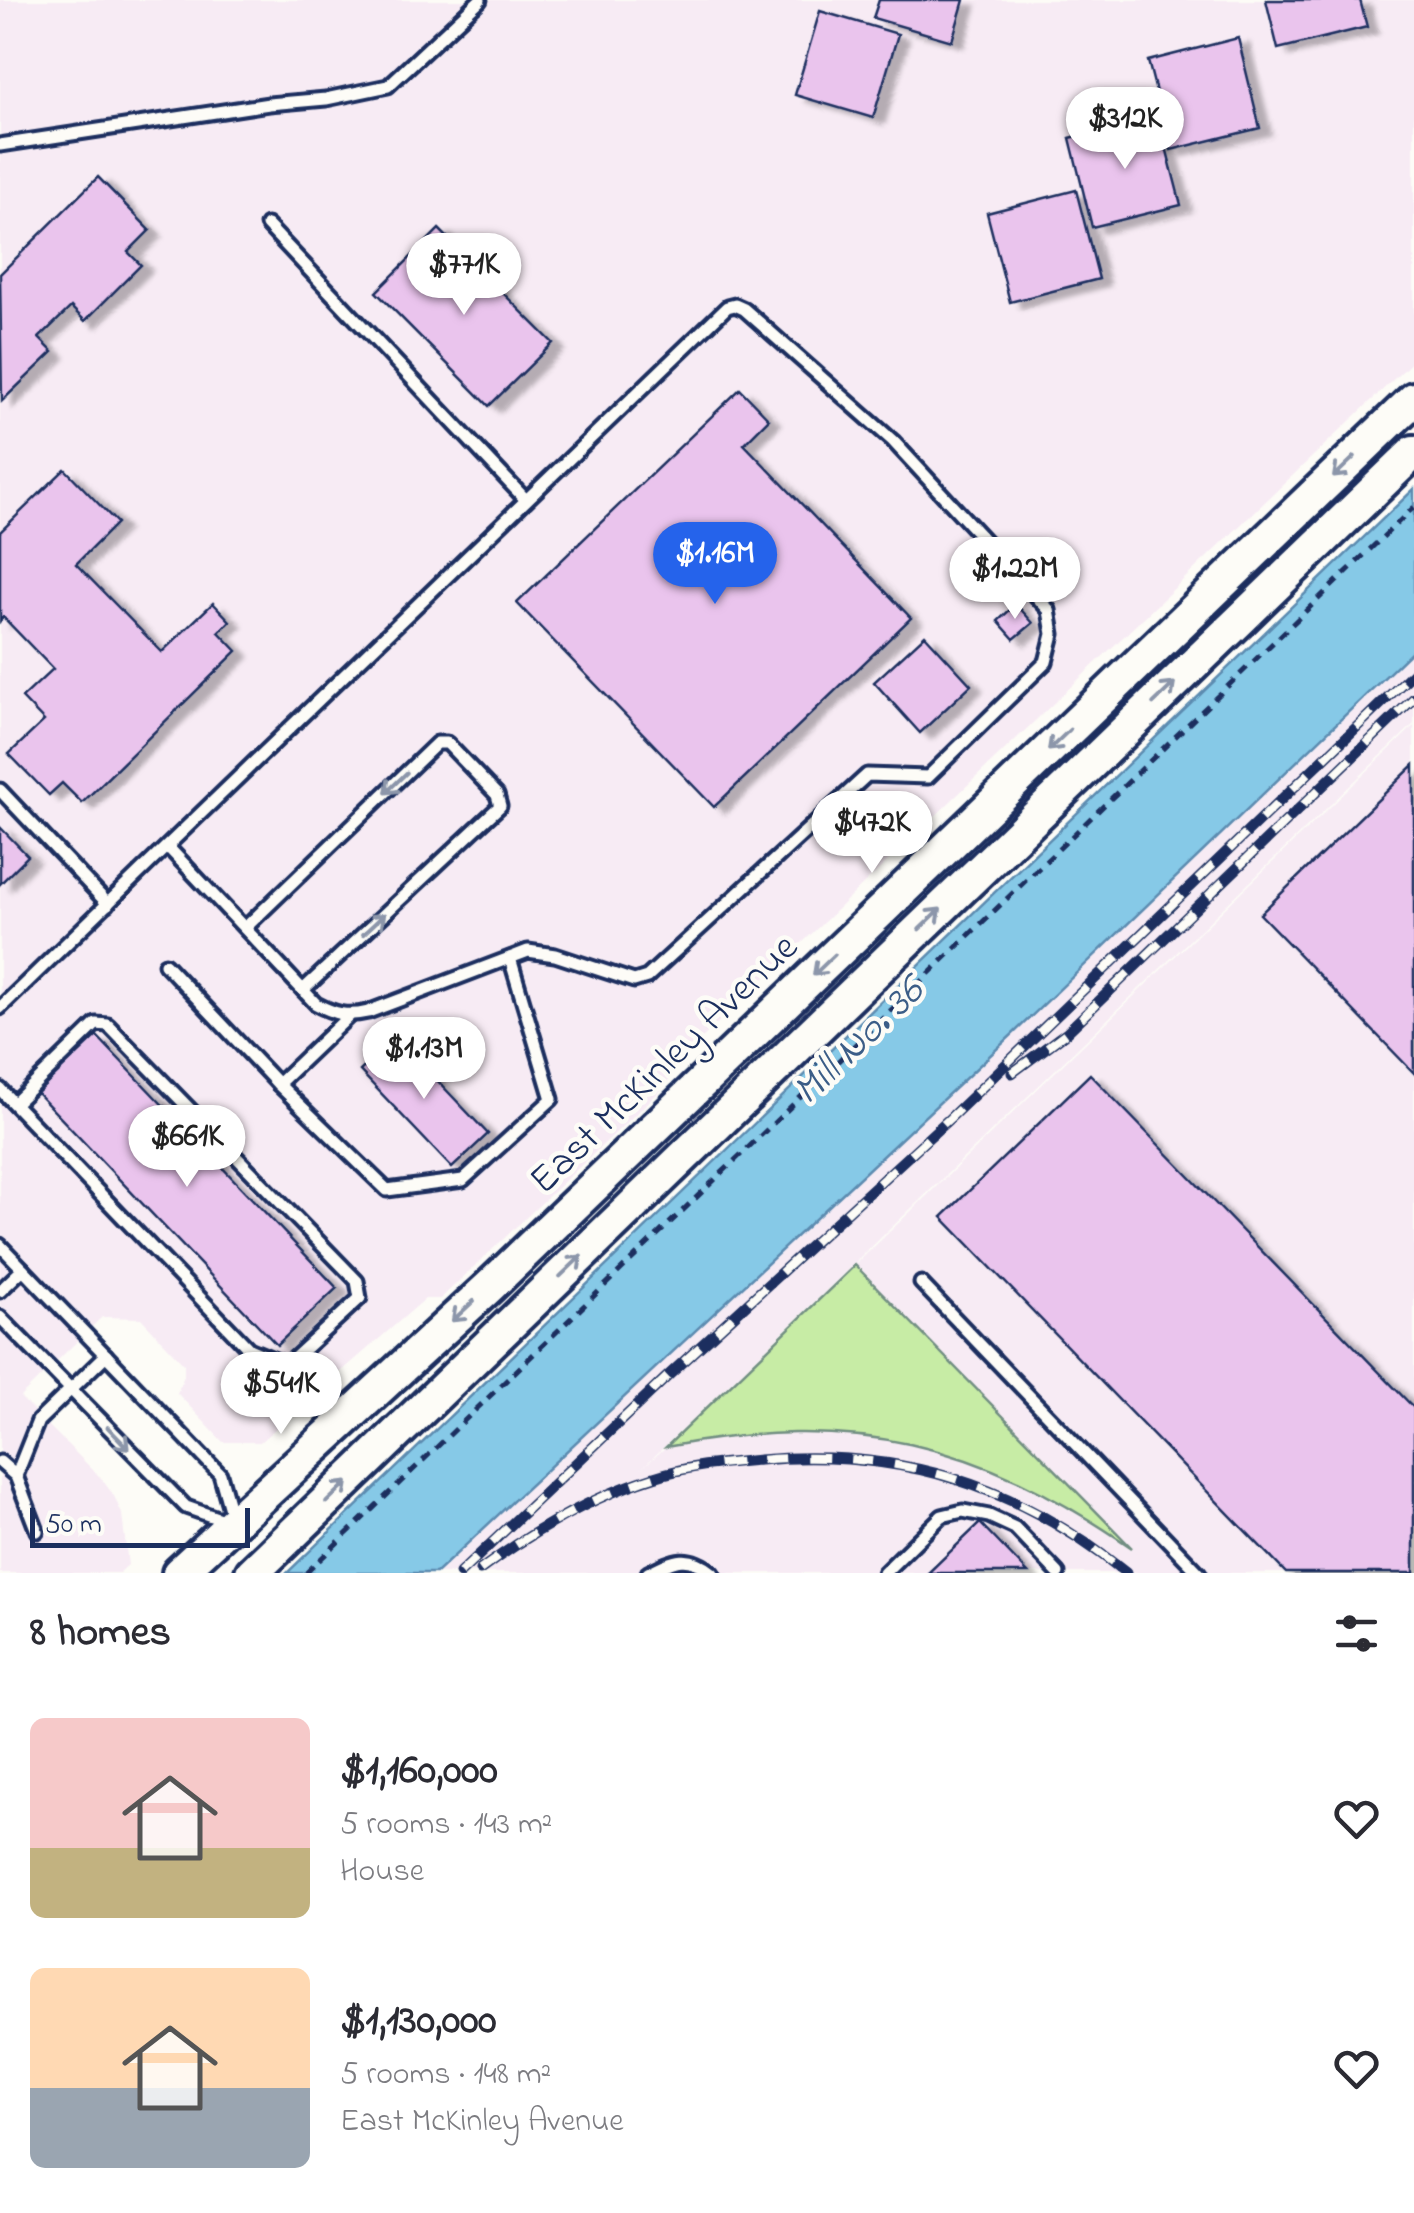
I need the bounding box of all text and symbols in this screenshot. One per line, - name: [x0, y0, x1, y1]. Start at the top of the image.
- pin: $312K: [1055, 87, 1195, 172]
- text: $312K: [1088, 96, 1162, 143]
- pin: $771K: [394, 233, 534, 318]
- text: $771K: [428, 242, 500, 289]
- one-way arrow: [1332, 455, 1356, 479]
- pin: $1.16M: [634, 522, 796, 607]
- text: $1.16M: [675, 531, 755, 578]
- pin: $1.22M: [934, 537, 1096, 622]
- text: $1.22M: [971, 546, 1059, 593]
- one-way arrow: [1152, 681, 1176, 705]
- one-way arrow: [1047, 728, 1071, 752]
- one-way arrow: [384, 771, 408, 795]
- pin: $472K: [802, 791, 942, 876]
- text: $472K: [833, 800, 911, 847]
- one-way arrow: [918, 907, 942, 931]
- one-way arrow: [362, 912, 386, 936]
- street label: East McKinley Avenue: [517, 921, 813, 1210]
- one-way arrow: [813, 953, 837, 977]
- water label: Mill No. 36: [779, 960, 943, 1121]
- pin: $1.13M: [343, 1017, 505, 1102]
- text: $1.13M: [385, 1026, 463, 1073]
- pin: $661K: [117, 1105, 257, 1190]
- text: $661K: [150, 1114, 224, 1161]
- one-way arrow: [558, 1254, 582, 1278]
- one-way arrow: [451, 1299, 476, 1322]
- pin: $541K: [211, 1352, 351, 1437]
- text: $541K: [243, 1361, 319, 1408]
- one-way arrow: [106, 1426, 130, 1450]
- one-way arrow: [324, 1480, 348, 1504]
- scale bar: [30, 1503, 250, 1548]
- text: 50 m: [45, 1505, 102, 1546]
- text: 8 homes: [30, 1603, 171, 1664]
- icon: filters: [1329, 1606, 1384, 1661]
- text: $1,160,000: [340, 1741, 498, 1802]
- icon: home: [110, 1758, 230, 1878]
- icon: heart: [1329, 1791, 1384, 1846]
- text: 5 rooms · 143 m²: [340, 1802, 552, 1849]
- text: House: [340, 1849, 424, 1896]
- text: $1,130,000: [340, 1991, 497, 2052]
- icon: home: [110, 2008, 230, 2128]
- icon: heart: [1329, 2041, 1384, 2096]
- text: 5 rooms · 148 m²: [340, 2052, 551, 2099]
- text: East McKinley Avenue: [340, 2099, 624, 2146]

